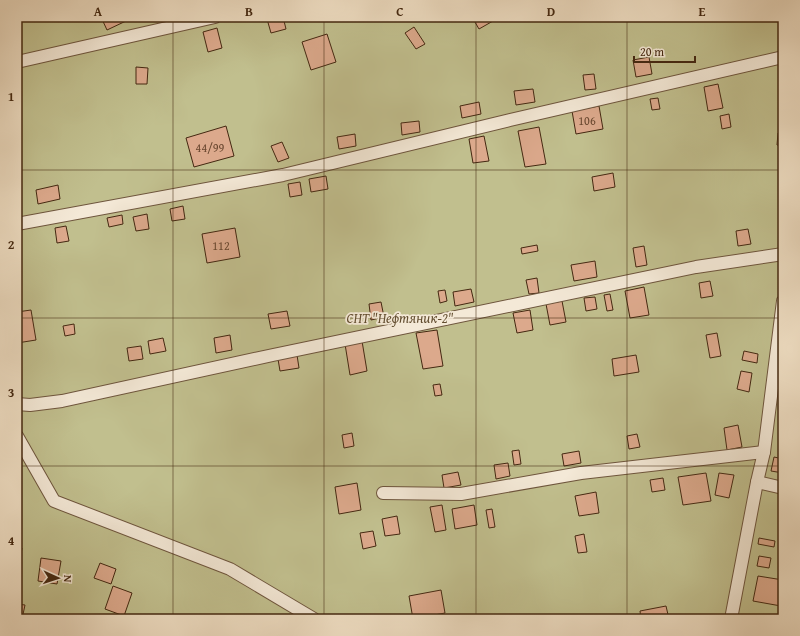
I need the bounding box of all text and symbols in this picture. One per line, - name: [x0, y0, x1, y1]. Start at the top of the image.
- text: A: [94, 2, 103, 21]
- text: B: [245, 2, 253, 21]
- text: C: [396, 2, 404, 21]
- text: D: [547, 2, 555, 21]
- text: E: [699, 2, 706, 21]
- scale bar: [634, 38, 695, 64]
- text: 20 m: [640, 43, 664, 60]
- text: 1: [8, 87, 14, 106]
- house number: 106: [578, 112, 596, 129]
- house number: 44/99: [196, 139, 225, 156]
- text: 2: [8, 235, 15, 254]
- house number: 112: [212, 237, 230, 254]
- park label: СНТ "Нефтяник-2": [347, 308, 454, 328]
- text: 3: [8, 383, 14, 402]
- text: 4: [8, 531, 15, 550]
- north arrow: [38, 558, 78, 598]
- text: N: [60, 574, 76, 583]

